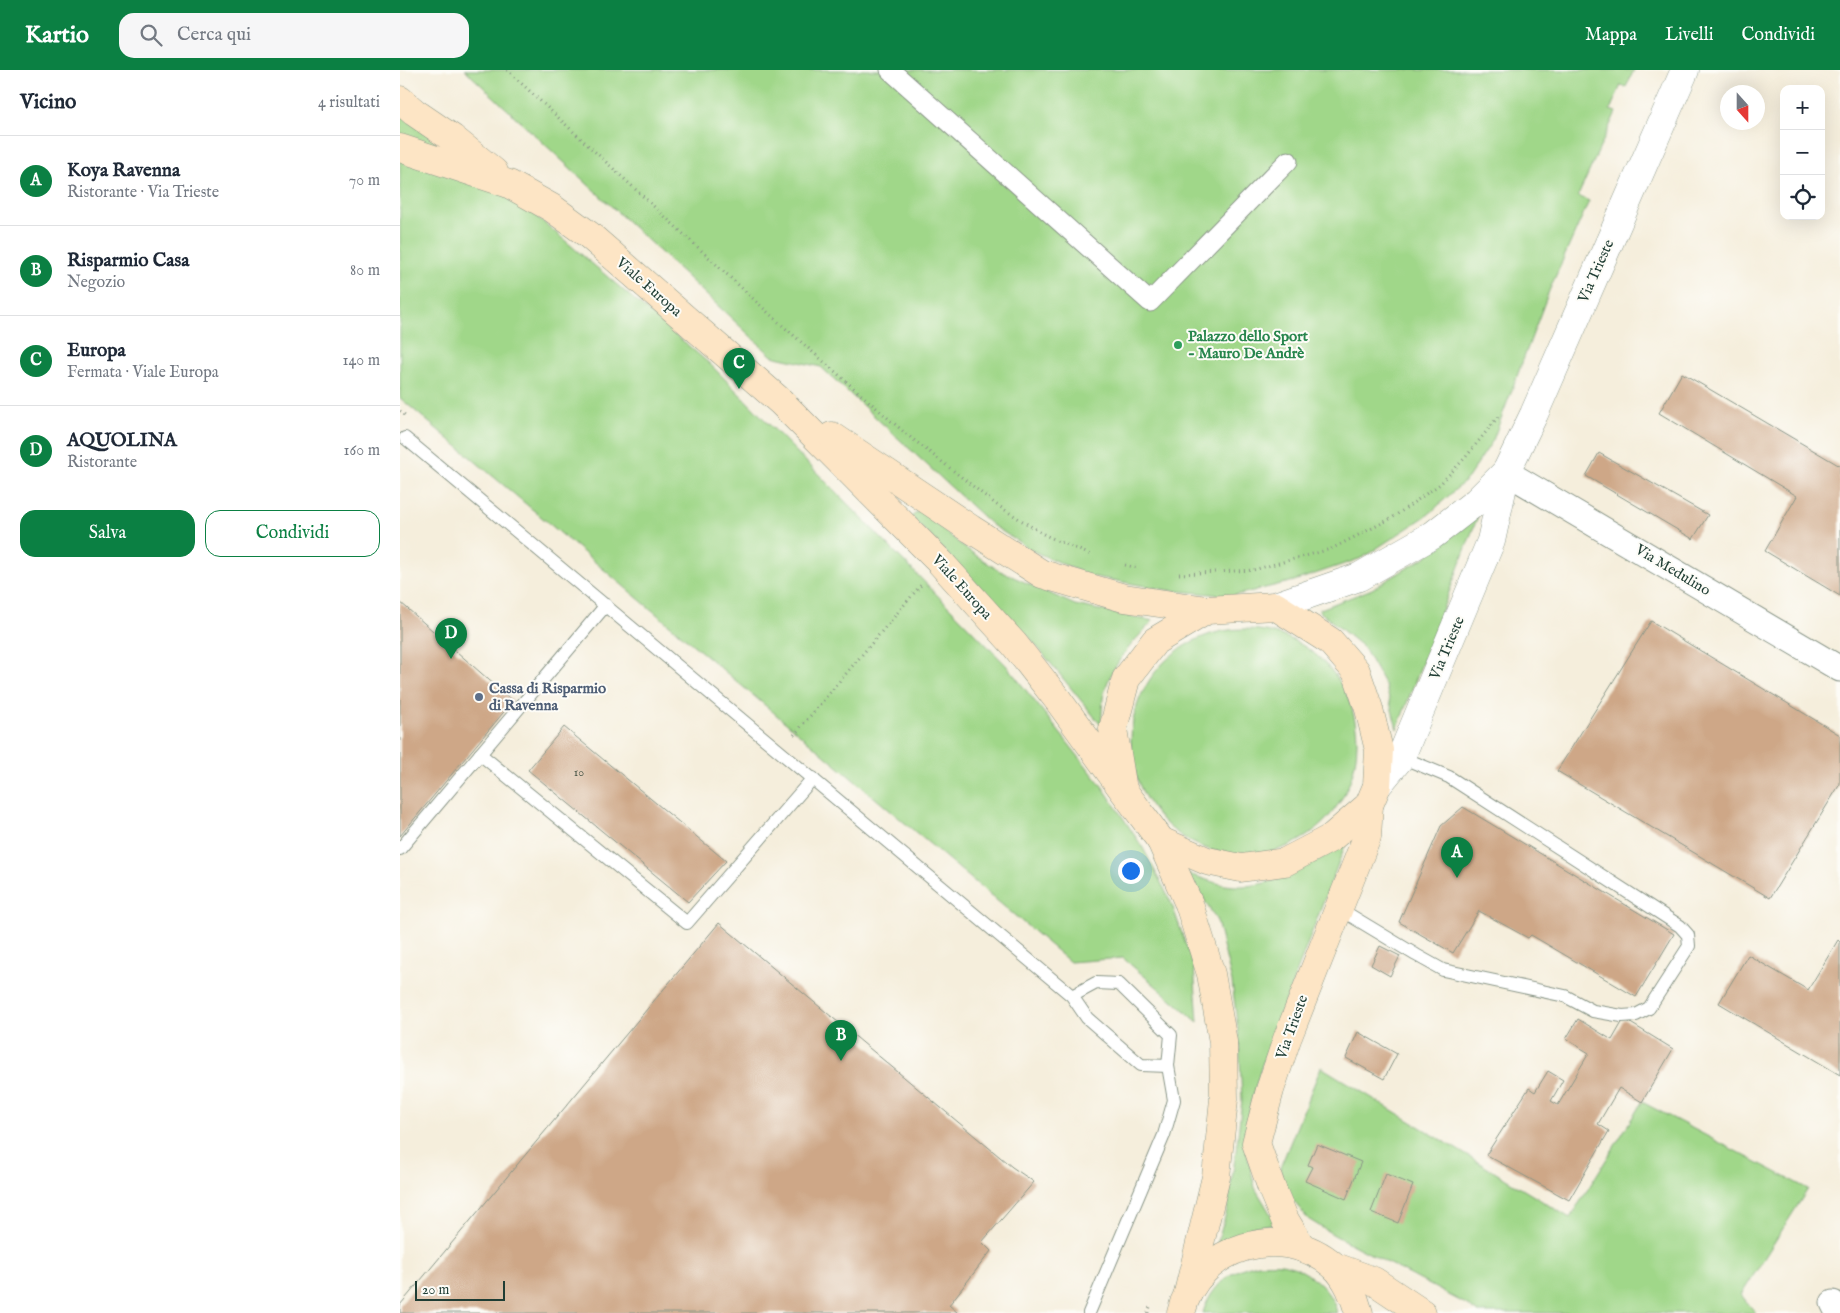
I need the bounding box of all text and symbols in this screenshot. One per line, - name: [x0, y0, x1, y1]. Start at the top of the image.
- search box: [119, 13, 469, 58]
- text: Kartio: [25, 20, 89, 51]
- icon: search: [137, 21, 165, 49]
- text: Cerca qui: [177, 23, 251, 47]
- text: Mappa: [1585, 24, 1637, 47]
- text: Livelli: [1665, 24, 1713, 47]
- text: Condividi: [1741, 24, 1815, 47]
- north arrow: [1720, 85, 1765, 130]
- map controls: [1780, 85, 1825, 220]
- button: +: [1780, 85, 1825, 130]
- text: Vicino: [20, 89, 76, 116]
- text: 4 risultati: [318, 93, 380, 113]
- button: −: [1780, 130, 1825, 175]
- text: Koya Ravenna: [67, 159, 180, 183]
- text: A: [31, 171, 41, 191]
- text: 70 m: [349, 171, 380, 191]
- button: locate: [1780, 175, 1825, 220]
- text: Ristorante · Via Trieste: [67, 183, 219, 203]
- street label: Via Trieste: [1573, 236, 1618, 306]
- text: Risparmio Casa: [67, 249, 189, 273]
- street label: Viale Europa: [611, 253, 686, 321]
- text: B: [31, 261, 41, 281]
- text: 80 m: [350, 261, 380, 281]
- text: Negozio: [67, 273, 125, 293]
- place label: Palazzo dello Sport - Mauro De Andrè: [1188, 327, 1309, 363]
- text: Europa: [67, 339, 126, 363]
- marker: Palazzo dello Sport - Mauro De Andrè: [1172, 339, 1184, 351]
- pin: C: [723, 348, 755, 389]
- text: C: [30, 351, 42, 371]
- text: 140 m: [342, 351, 380, 371]
- text: Fermata · Viale Europa: [67, 363, 219, 383]
- text: AQUOLINA: [67, 429, 177, 453]
- text: D: [30, 441, 42, 461]
- text: 160 m: [344, 441, 380, 461]
- text: Ristorante: [67, 453, 137, 473]
- button: Salva: [20, 510, 195, 557]
- button: Condividi: [205, 510, 380, 557]
- street label: Via Medulino: [1631, 540, 1714, 600]
- street label: Viale Europa: [927, 550, 996, 624]
- street label: Via Trieste: [1425, 613, 1469, 683]
- pin: D: [435, 618, 467, 659]
- place label: Cassa di Risparmio di Ravenna: [489, 679, 606, 715]
- marker: Cassa di Risparmio di Ravenna: [473, 691, 485, 703]
- house number: 10: [574, 765, 584, 780]
- pin: A: [1441, 837, 1473, 878]
- your location: [1118, 858, 1144, 884]
- street label: Via Trieste: [1271, 992, 1312, 1063]
- pin: B: [825, 1020, 857, 1061]
- scale bar: [415, 1278, 505, 1301]
- text: 20 m: [422, 1281, 449, 1299]

